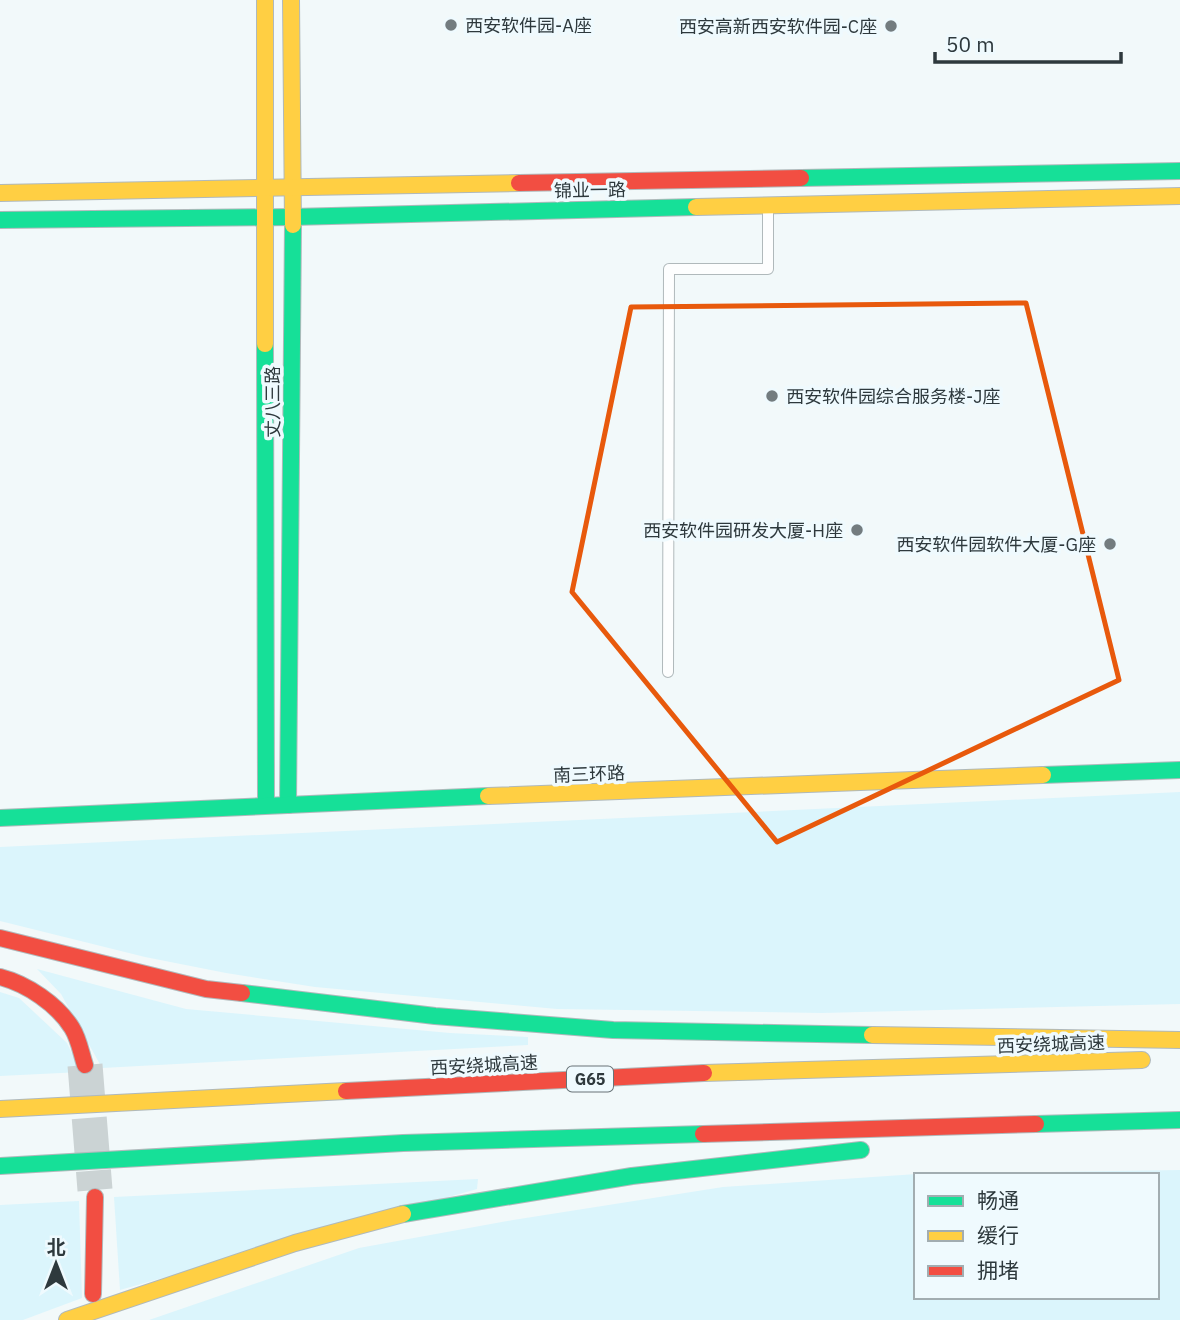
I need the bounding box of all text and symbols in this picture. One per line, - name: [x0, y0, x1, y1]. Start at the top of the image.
- place label: 西安软件园-A座: [465, 14, 592, 37]
- place label: 西安高新西安软件园-C座: [679, 15, 877, 38]
- marker: 西安软件园-A座: [443, 17, 459, 33]
- marker: 西安高新西安软件园-C座: [883, 18, 899, 34]
- scale bar: [935, 21, 1120, 65]
- text: 50 m: [946, 30, 995, 58]
- street label: 锦业一路: [554, 178, 626, 202]
- street label: 丈八三路: [261, 366, 284, 438]
- place label: 西安软件园综合服务楼-J座: [786, 385, 1000, 408]
- marker: 西安软件园综合服务楼-J座: [764, 388, 780, 404]
- place label: 西安软件园研发大厦-H座: [643, 519, 843, 542]
- marker: 西安软件园研发大厦-H座: [849, 522, 865, 538]
- place label: 西安软件园软件大厦-G座: [896, 533, 1096, 556]
- marker: 西安软件园软件大厦-G座: [1102, 536, 1118, 552]
- street label: 南三环路: [553, 761, 625, 787]
- street label: 西安绕城高速: [997, 1031, 1105, 1057]
- street label: 西安绕城高速: [429, 1051, 539, 1079]
- road number: G65: [567, 1066, 613, 1092]
- legend: [914, 1173, 1159, 1299]
- text: 畅通: [977, 1186, 1019, 1214]
- text: 缓行: [977, 1221, 1019, 1249]
- north arrow: [21, 1229, 91, 1299]
- text: 北: [46, 1235, 66, 1259]
- text: 拥堵: [977, 1256, 1019, 1284]

